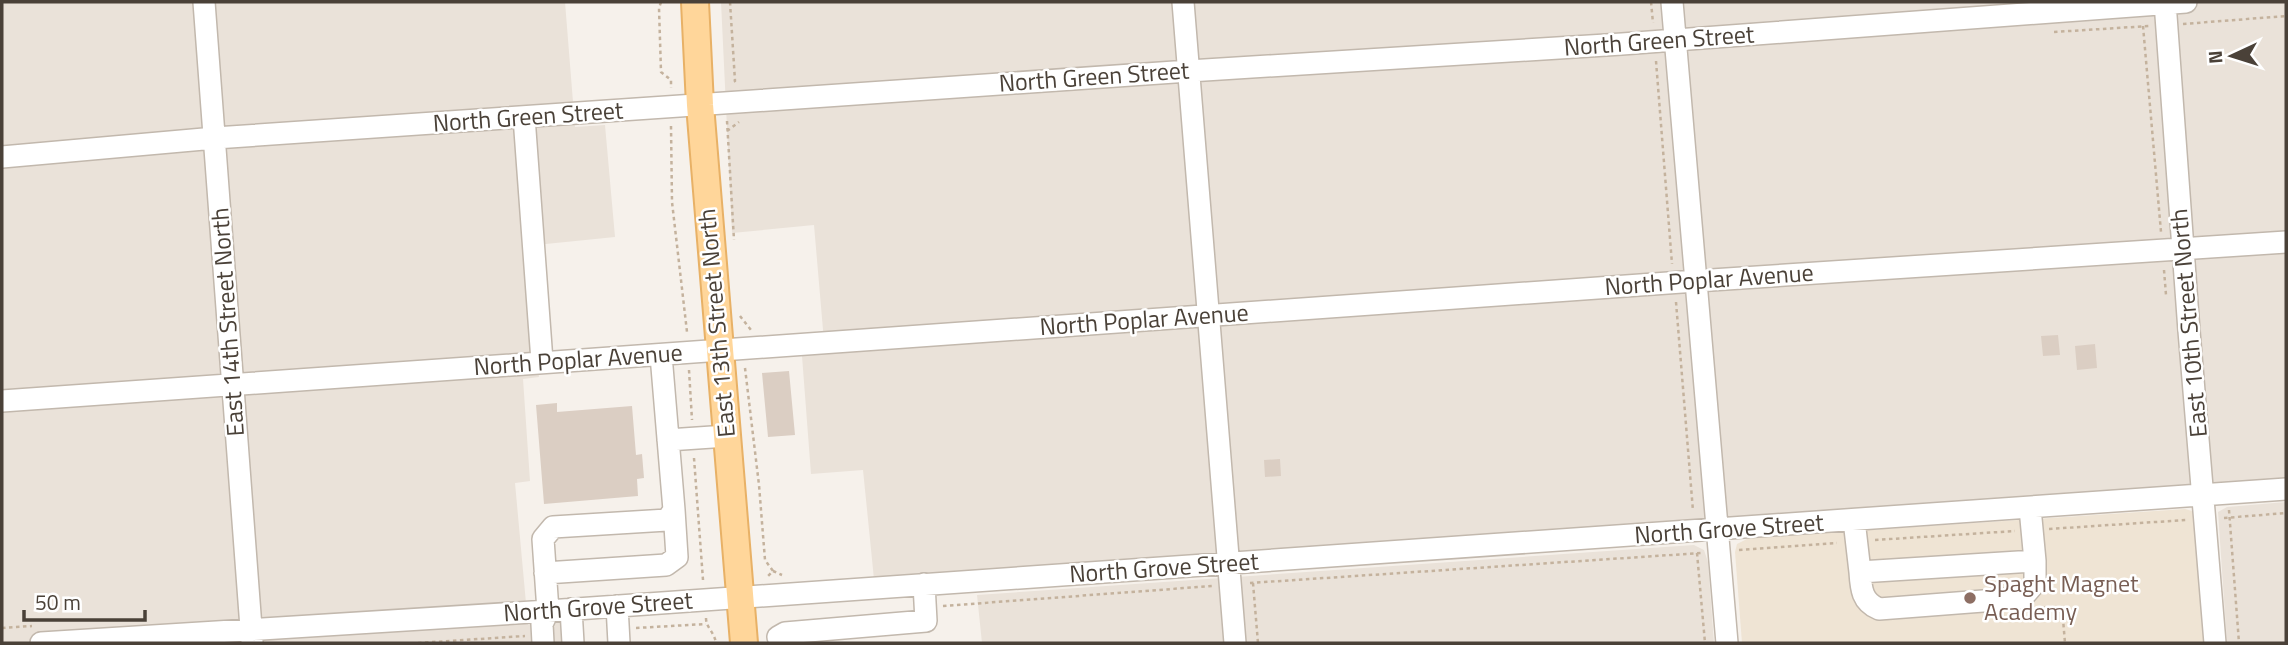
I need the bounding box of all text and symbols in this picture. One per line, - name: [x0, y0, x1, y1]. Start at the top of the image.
- street label: North Green Street: [1563, 15, 1756, 65]
- north arrow: [2197, 21, 2267, 91]
- text: N: [2200, 50, 2229, 65]
- street label: North Green Street: [998, 51, 1191, 101]
- street label: North Green Street: [432, 91, 625, 141]
- street label: East 14th Street North: [201, 206, 253, 438]
- street label: East 13th Street North: [688, 207, 744, 439]
- street label: East 10th Street North: [2160, 207, 2216, 439]
- street label: North Poplar Avenue: [1603, 254, 1815, 304]
- street label: North Poplar Avenue: [1038, 294, 1250, 344]
- street label: North Poplar Avenue: [472, 334, 684, 384]
- street label: North Grove Street: [1633, 503, 1825, 553]
- street label: North Grove Street: [1068, 542, 1260, 592]
- place label: Spaght Magnet Academy: [1984, 565, 2139, 629]
- scale bar: [24, 578, 145, 622]
- street label: North Grove Street: [502, 581, 694, 631]
- text: 50 m: [35, 586, 81, 618]
- marker: Spaght Magnet Academy: [1962, 590, 1978, 606]

